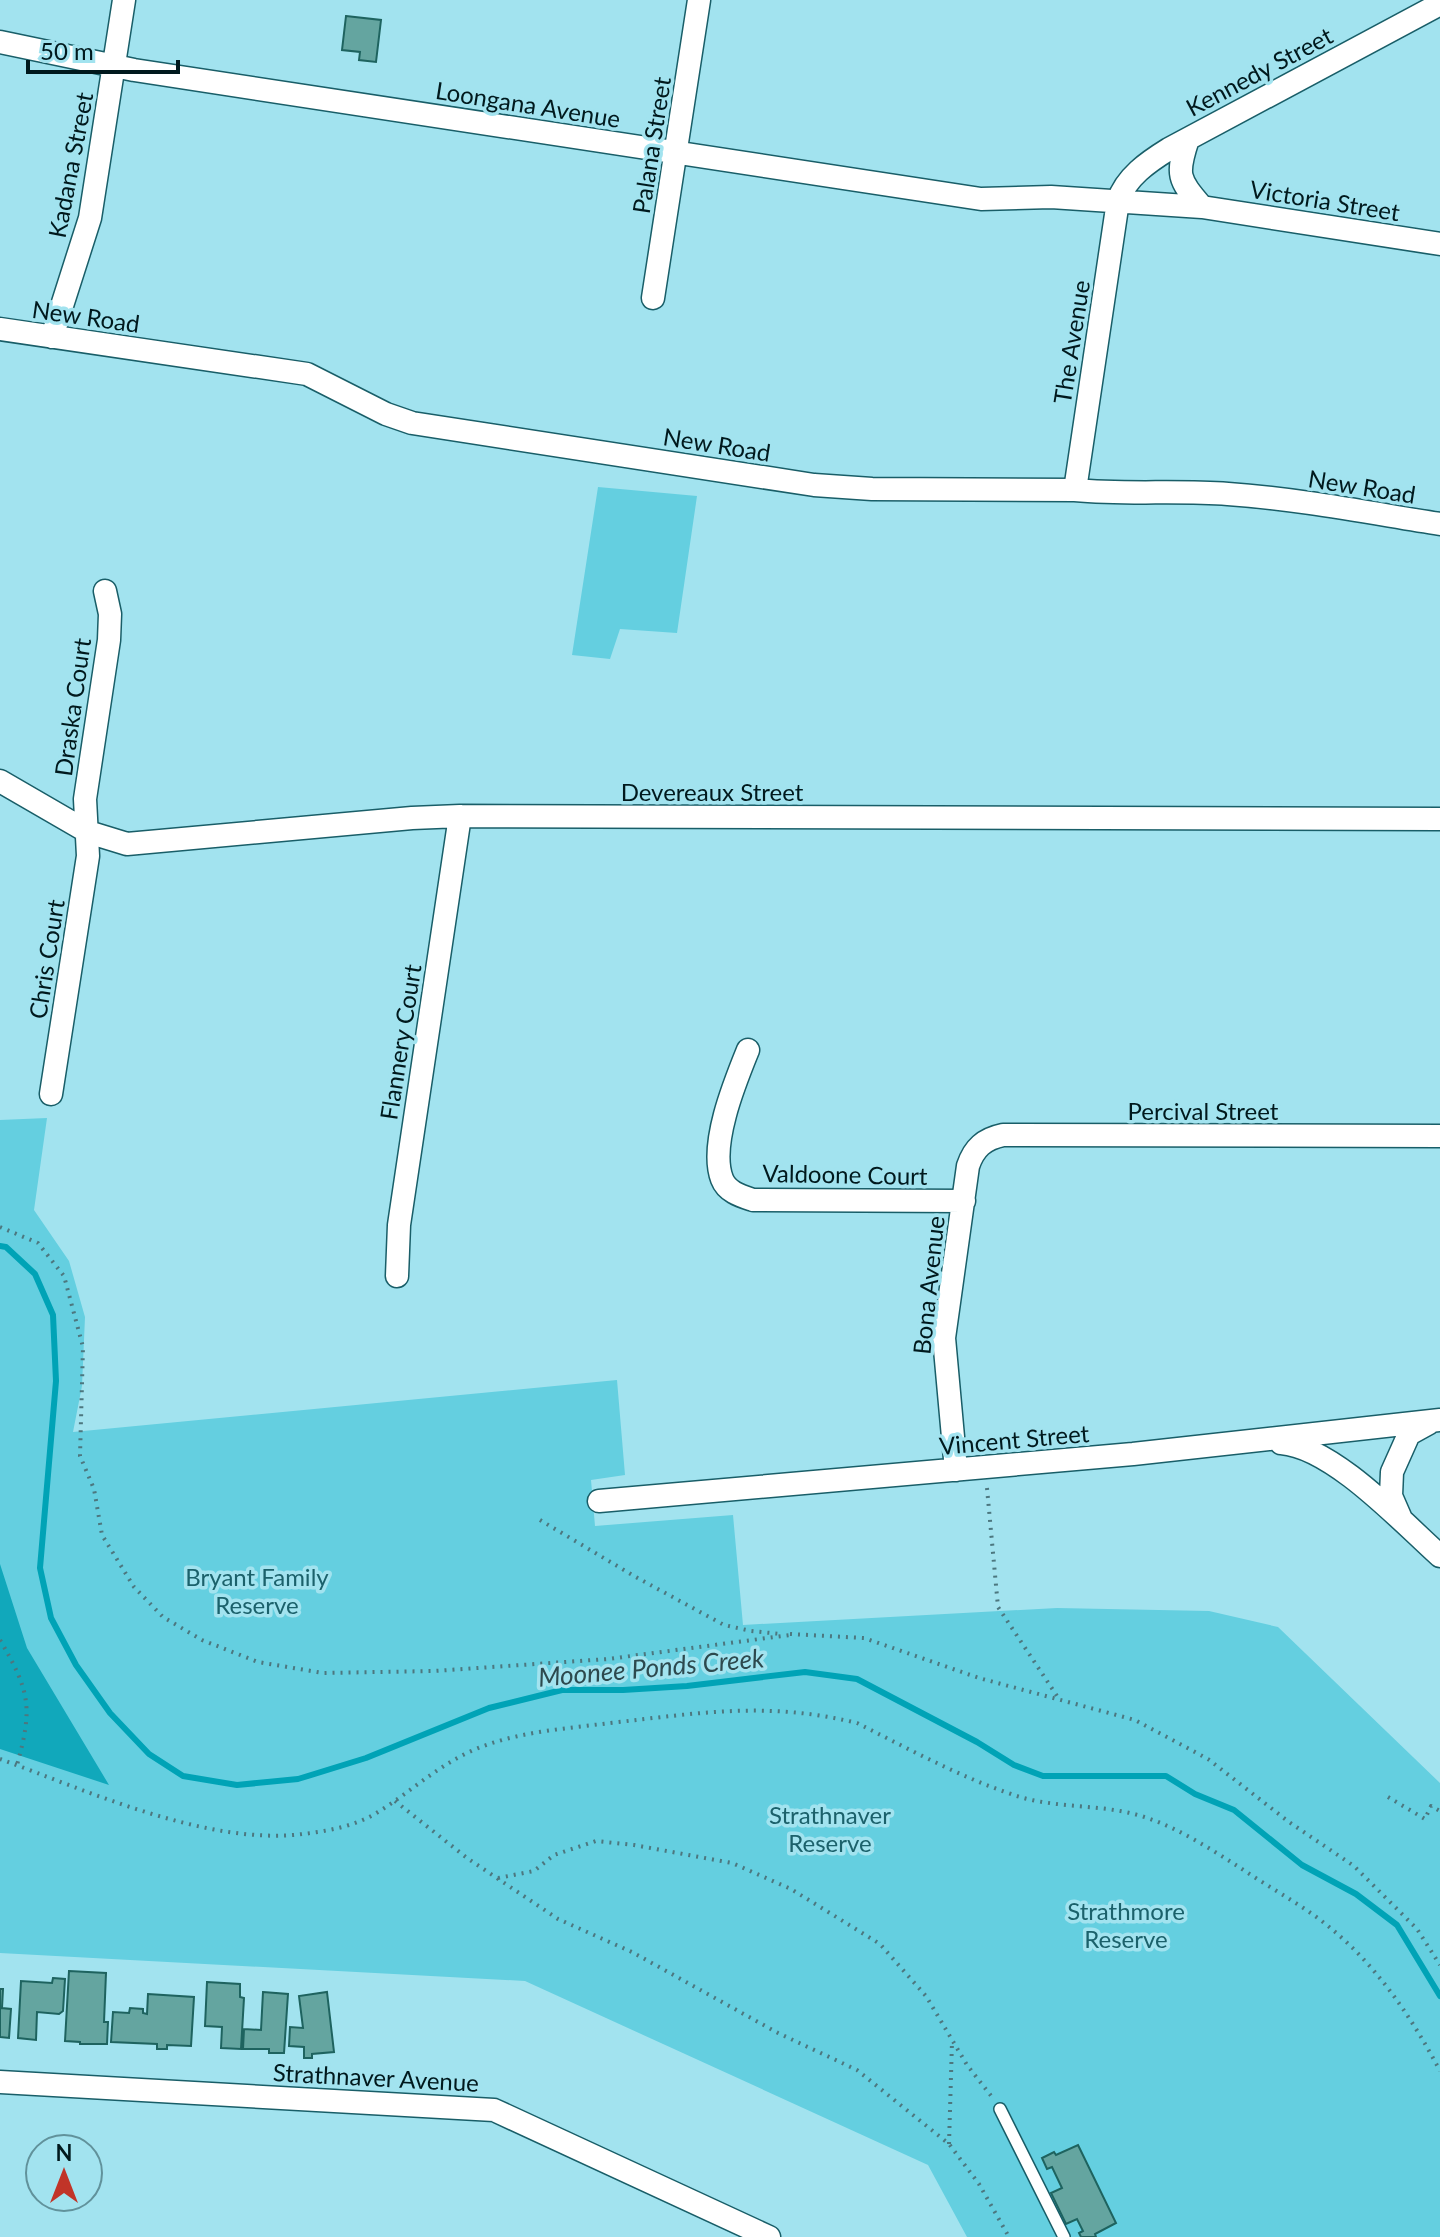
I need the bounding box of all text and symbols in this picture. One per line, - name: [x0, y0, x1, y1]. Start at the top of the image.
- street label: Kennedy Street: [1181, 20, 1338, 122]
- scale bar: [28, 24, 178, 74]
- text: 50 m: [40, 36, 94, 65]
- street label: Palana Street: [626, 74, 676, 216]
- street label: Loongana Avenue: [434, 75, 622, 133]
- street label: Kadana Street: [42, 89, 98, 240]
- street label: Victoria Street: [1248, 174, 1402, 226]
- street label: The Avenue: [1047, 278, 1095, 406]
- street label: New Road: [30, 294, 142, 338]
- street label: New Road: [661, 421, 773, 467]
- street label: New Road: [1306, 463, 1418, 509]
- street label: Draska Court: [48, 636, 96, 778]
- street label: Devereaux Street: [621, 777, 804, 806]
- street label: Chris Court: [22, 897, 70, 1021]
- street label: Flannery Court: [373, 962, 427, 1122]
- street label: Percival Street: [1128, 1096, 1279, 1125]
- street label: Valdoone Court: [762, 1158, 928, 1190]
- street label: Bona Avenue: [906, 1214, 950, 1356]
- street label: Vincent Street: [938, 1418, 1091, 1460]
- park label: Bryant Family Reserve: [185, 1562, 329, 1619]
- water label: Moonee Ponds Creek: [537, 1641, 766, 1693]
- park label: Strathnaver Reserve: [769, 1800, 891, 1857]
- park label: Strathmore Reserve: [1067, 1896, 1185, 1953]
- street label: Strathnaver Avenue: [272, 2057, 480, 2097]
- north arrow: [24, 2133, 104, 2213]
- text: N: [56, 2139, 72, 2166]

